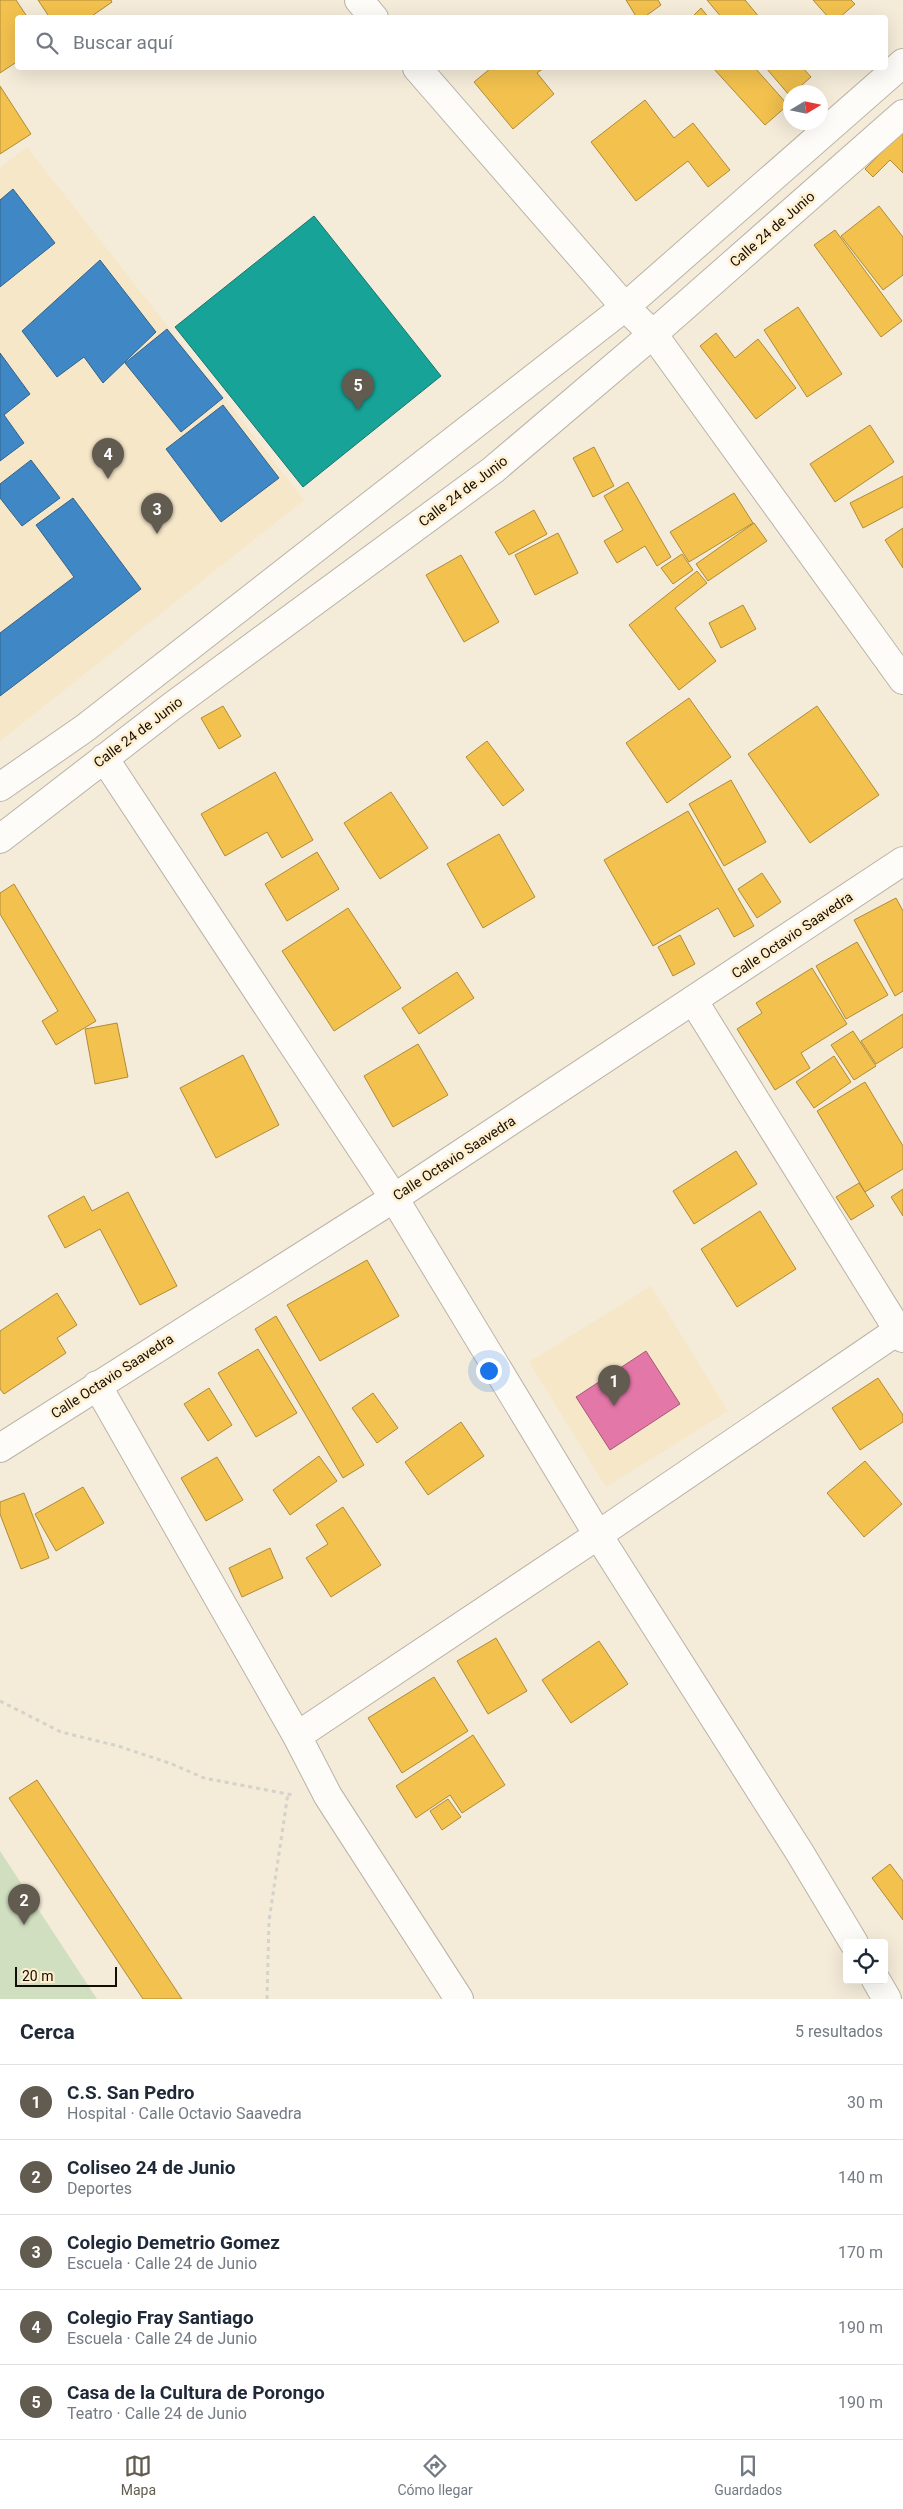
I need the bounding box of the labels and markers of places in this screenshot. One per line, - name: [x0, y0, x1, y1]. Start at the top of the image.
- pin: 5: [342, 369, 374, 410]
- pin: 4: [92, 438, 124, 479]
- pin: 3: [141, 493, 173, 534]
- pin: 1: [598, 1365, 630, 1406]
- pin: 2: [8, 1884, 40, 1925]

